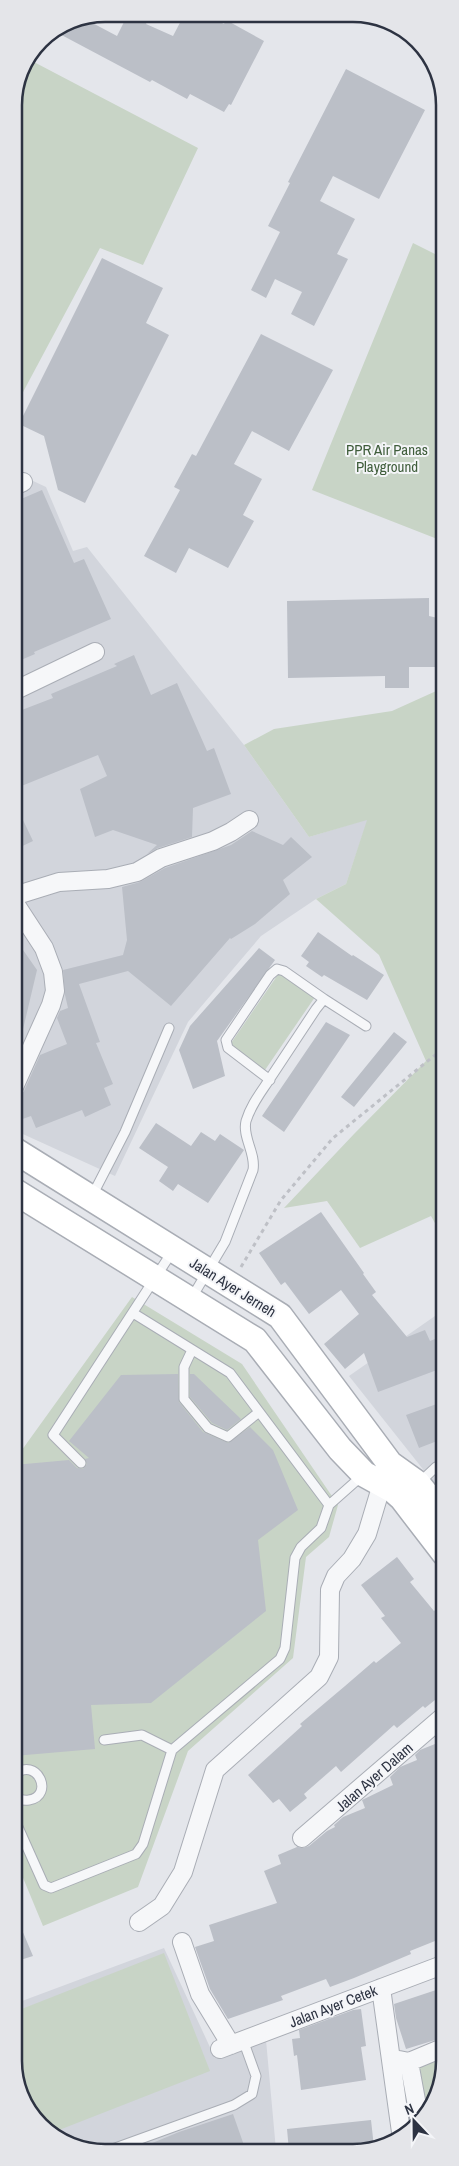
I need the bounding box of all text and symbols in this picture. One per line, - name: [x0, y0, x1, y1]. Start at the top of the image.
- park label: PPR Air Panas Playground: [346, 439, 428, 477]
- street label: Jalan Ayer Jerneh: [186, 1252, 280, 1322]
- street label: Jalan Ayer Dalam: [331, 1738, 417, 1816]
- street label: Jalan Ayer Cetek: [286, 1979, 381, 2032]
- north arrow: [389, 2096, 439, 2146]
- text: N: [402, 2099, 416, 2119]

